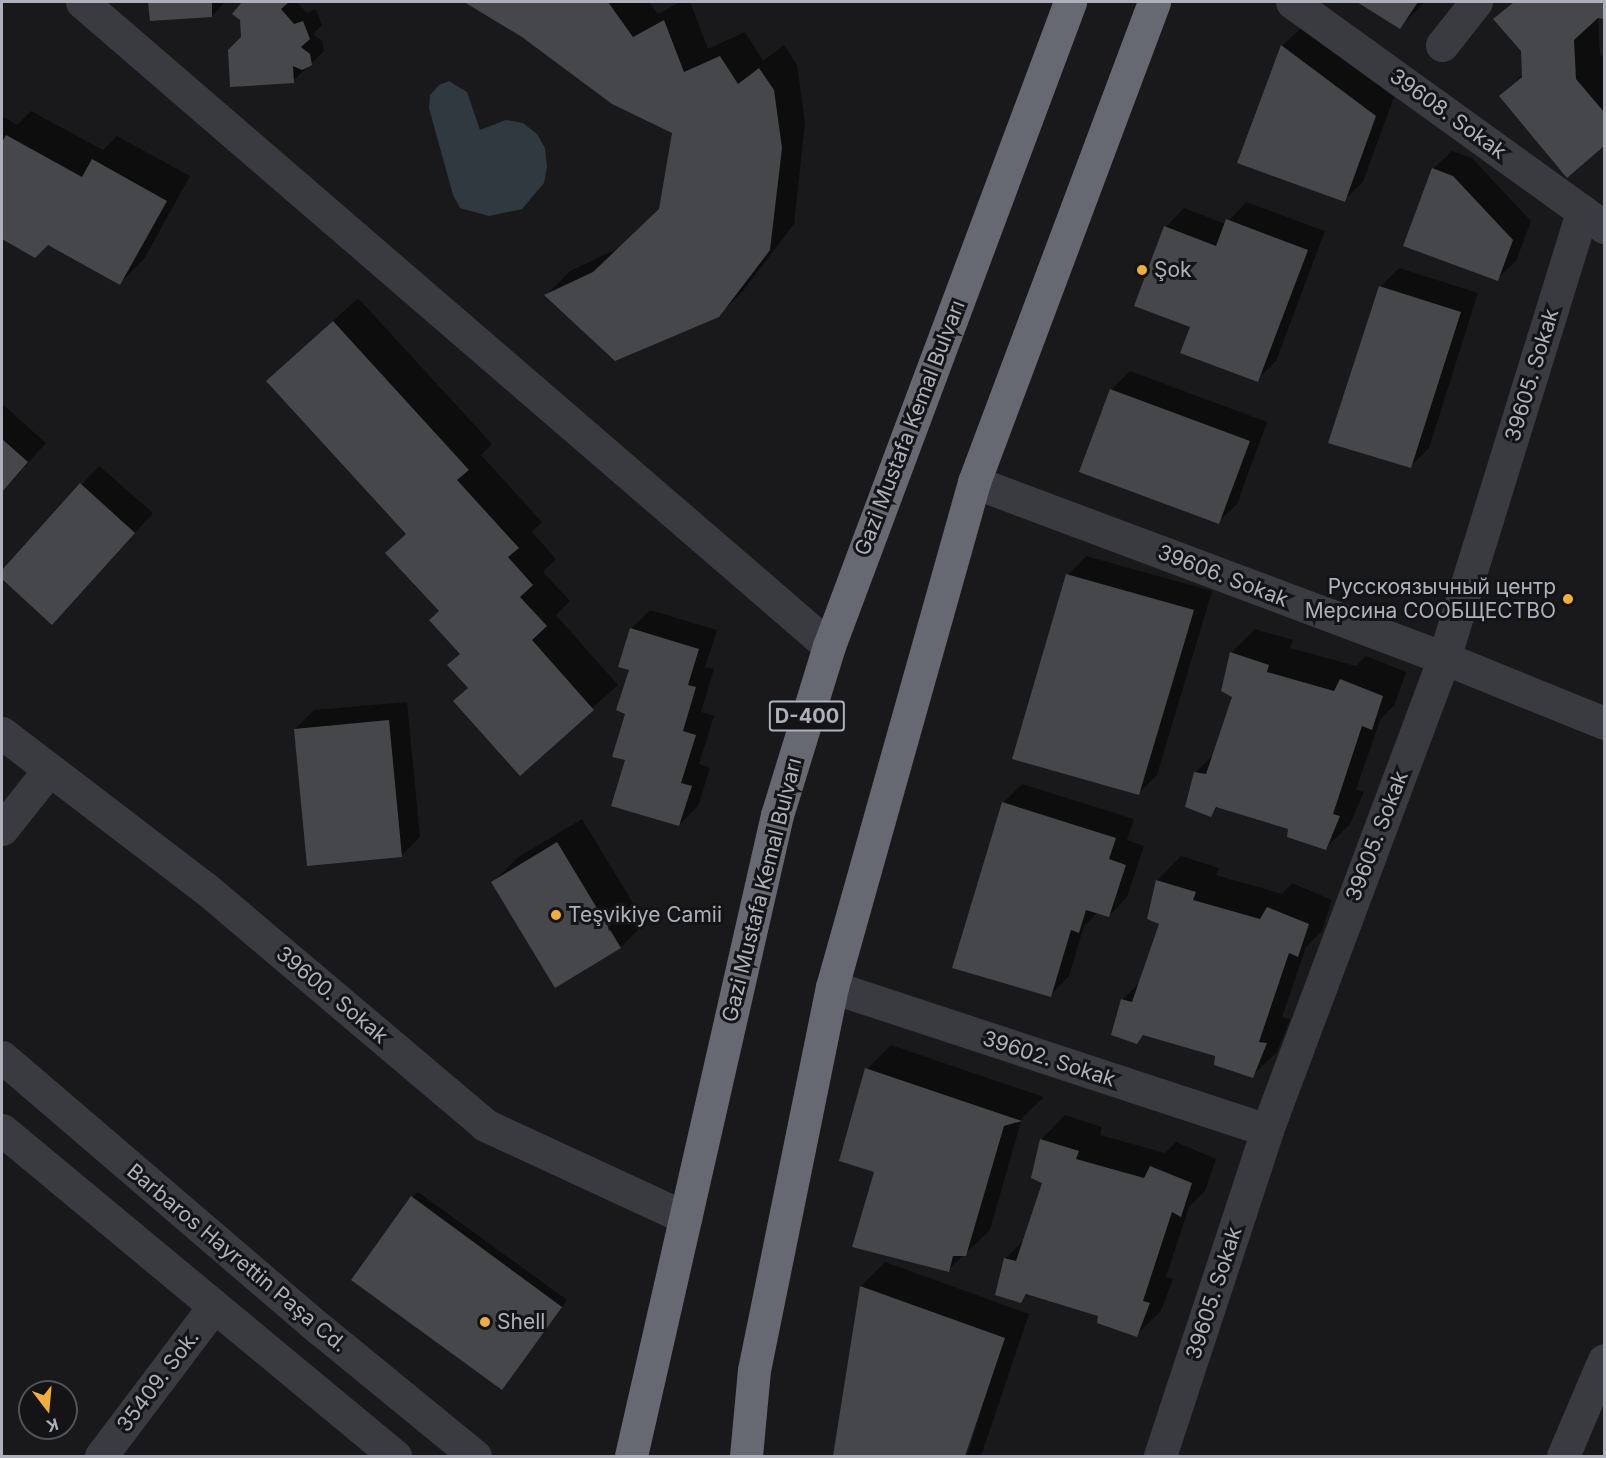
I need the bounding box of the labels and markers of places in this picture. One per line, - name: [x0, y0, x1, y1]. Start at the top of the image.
- place label: Şok: [1154, 257, 1192, 283]
- marker: Şok: [1135, 263, 1149, 277]
- place label: Русскоязычный центр Мерсина СООБЩЕСТВО: [1305, 574, 1556, 624]
- marker: Русскоязычный центр Мерсина СООБЩЕСТВО: [1561, 592, 1575, 606]
- place label: Teşvikiye Camii: [568, 902, 722, 928]
- marker: Teşvikiye Camii: [549, 908, 563, 922]
- place label: Shell: [497, 1309, 545, 1335]
- marker: Shell: [478, 1315, 492, 1329]

